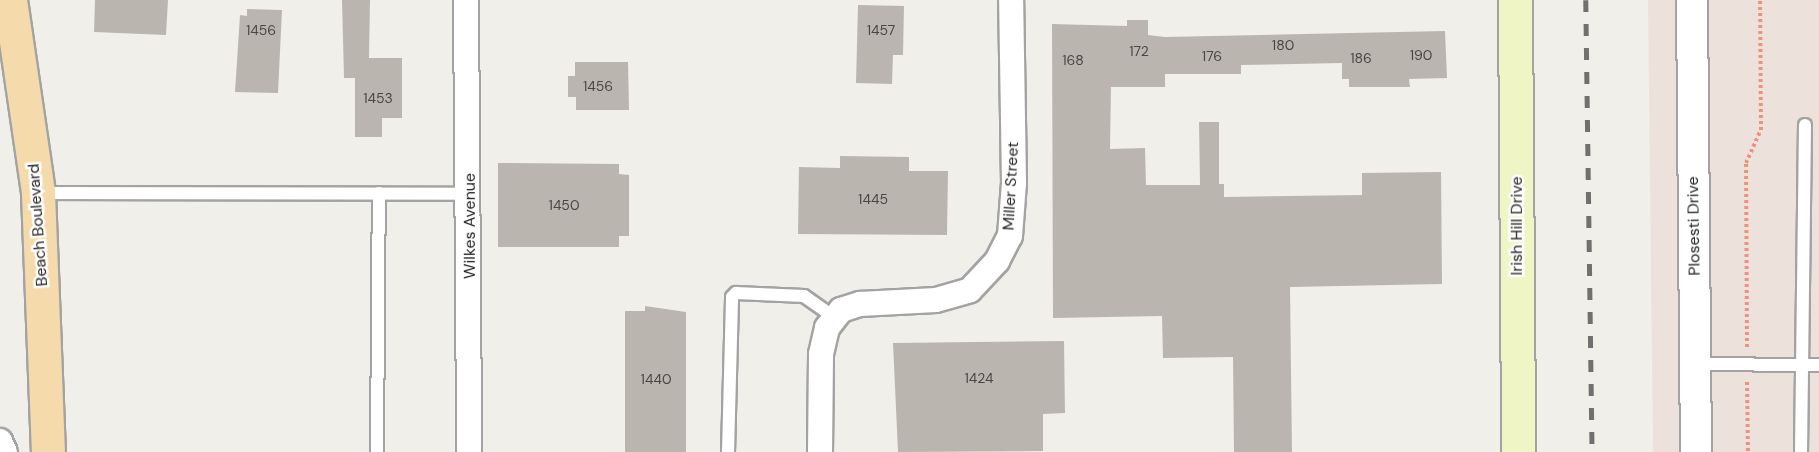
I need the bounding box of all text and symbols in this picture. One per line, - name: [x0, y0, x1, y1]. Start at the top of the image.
- house number: 1456: [246, 22, 276, 38]
- house number: 1457: [867, 22, 895, 38]
- house number: 180: [1272, 37, 1294, 53]
- house number: 172: [1129, 43, 1149, 59]
- house number: 190: [1410, 47, 1432, 63]
- house number: 176: [1202, 48, 1222, 64]
- house number: 186: [1350, 50, 1372, 66]
- house number: 168: [1062, 52, 1084, 68]
- house number: 1456: [583, 78, 613, 94]
- house number: 1453: [363, 90, 393, 106]
- street label: Miller Street: [999, 141, 1023, 231]
- street label: Beach Boulevard: [24, 163, 52, 287]
- street label: Wilkes Avenue: [460, 173, 480, 279]
- street label: Irish Hill Drive: [1507, 176, 1527, 276]
- street label: Plosesti Drive: [1684, 176, 1704, 276]
- house number: 1445: [858, 191, 888, 207]
- house number: 1450: [549, 197, 579, 213]
- house number: 1424: [964, 370, 994, 386]
- house number: 1440: [641, 371, 671, 387]

